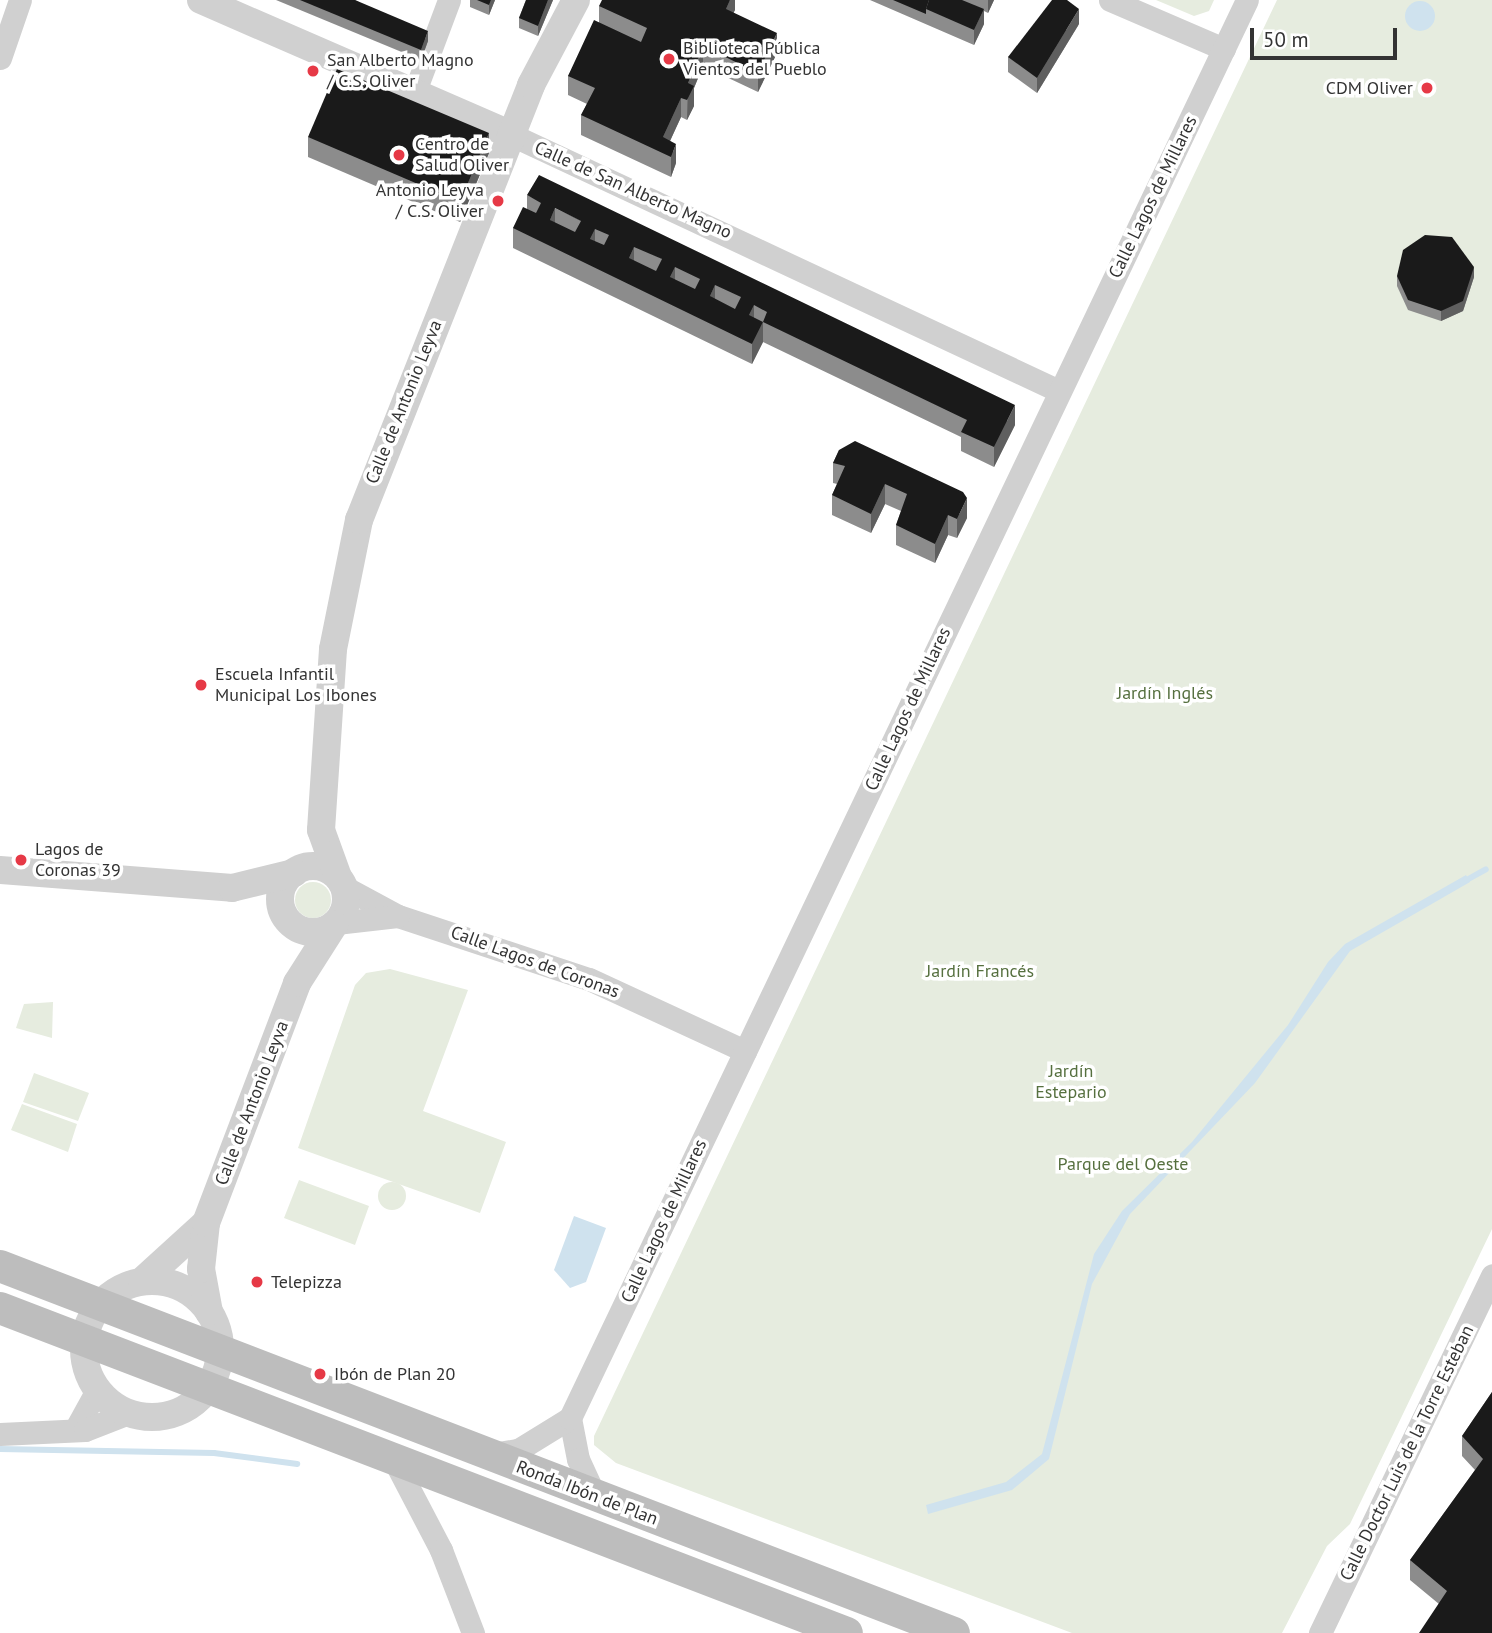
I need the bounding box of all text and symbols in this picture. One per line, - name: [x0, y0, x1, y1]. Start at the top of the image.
- scale bar: [1254, 14, 1401, 58]
- text: 50 m: [1263, 26, 1309, 53]
- place label: Biblioteca Pública Vientos del Pueblo: [683, 38, 827, 80]
- place label: San Alberto Magno / C.S. Oliver: [327, 50, 474, 92]
- marker: Biblioteca Pública Vientos del Pueblo: [661, 51, 677, 67]
- marker: San Alberto Magno / C.S. Oliver: [305, 63, 321, 79]
- place label: CDM Oliver: [1326, 77, 1413, 99]
- marker: CDM Oliver: [1419, 80, 1435, 96]
- street label: Calle Lagos de Millares: [1104, 112, 1202, 282]
- place label: Centro de Salud Oliver: [415, 134, 509, 176]
- street label: Calle de San Alberto Magno: [531, 137, 735, 243]
- marker: Centro de Salud Oliver: [389, 145, 409, 165]
- place label: Antonio Leyva / C.S. Oliver: [376, 180, 484, 222]
- marker: Antonio Leyva / C.S. Oliver: [490, 193, 506, 209]
- street label: Calle de Antonio Leyva: [361, 317, 447, 487]
- street label: Calle Lagos de Millares: [861, 624, 955, 794]
- place label: Escuela Infantil Municipal Los Ibones: [215, 664, 377, 706]
- marker: Escuela Infantil Municipal Los Ibones: [193, 677, 209, 693]
- park label: Jardín Inglés: [1117, 682, 1213, 704]
- place label: Lagos de Coronas 39: [35, 839, 121, 882]
- marker: Lagos de Coronas 39: [13, 852, 29, 868]
- street label: Calle Lagos de Coronas: [448, 921, 622, 1003]
- park label: Jardín Francés: [926, 960, 1034, 982]
- street label: Calle de Antonio Leyva: [211, 1017, 293, 1189]
- park label: Jardín Estepario: [1035, 1061, 1107, 1104]
- street label: Calle Lagos de Millares: [617, 1136, 711, 1306]
- park label: Parque del Oeste: [1058, 1153, 1188, 1175]
- place label: Telepizza: [271, 1271, 342, 1293]
- marker: Telepizza: [249, 1274, 265, 1290]
- street label: Calle Doctor Luis de la Torre Esteban: [1335, 1321, 1479, 1585]
- place label: Ibón de Plan 20: [334, 1363, 455, 1385]
- marker: Ibón de Plan 20: [312, 1366, 328, 1382]
- street label: Ronda Ibón de Plan: [513, 1456, 661, 1530]

